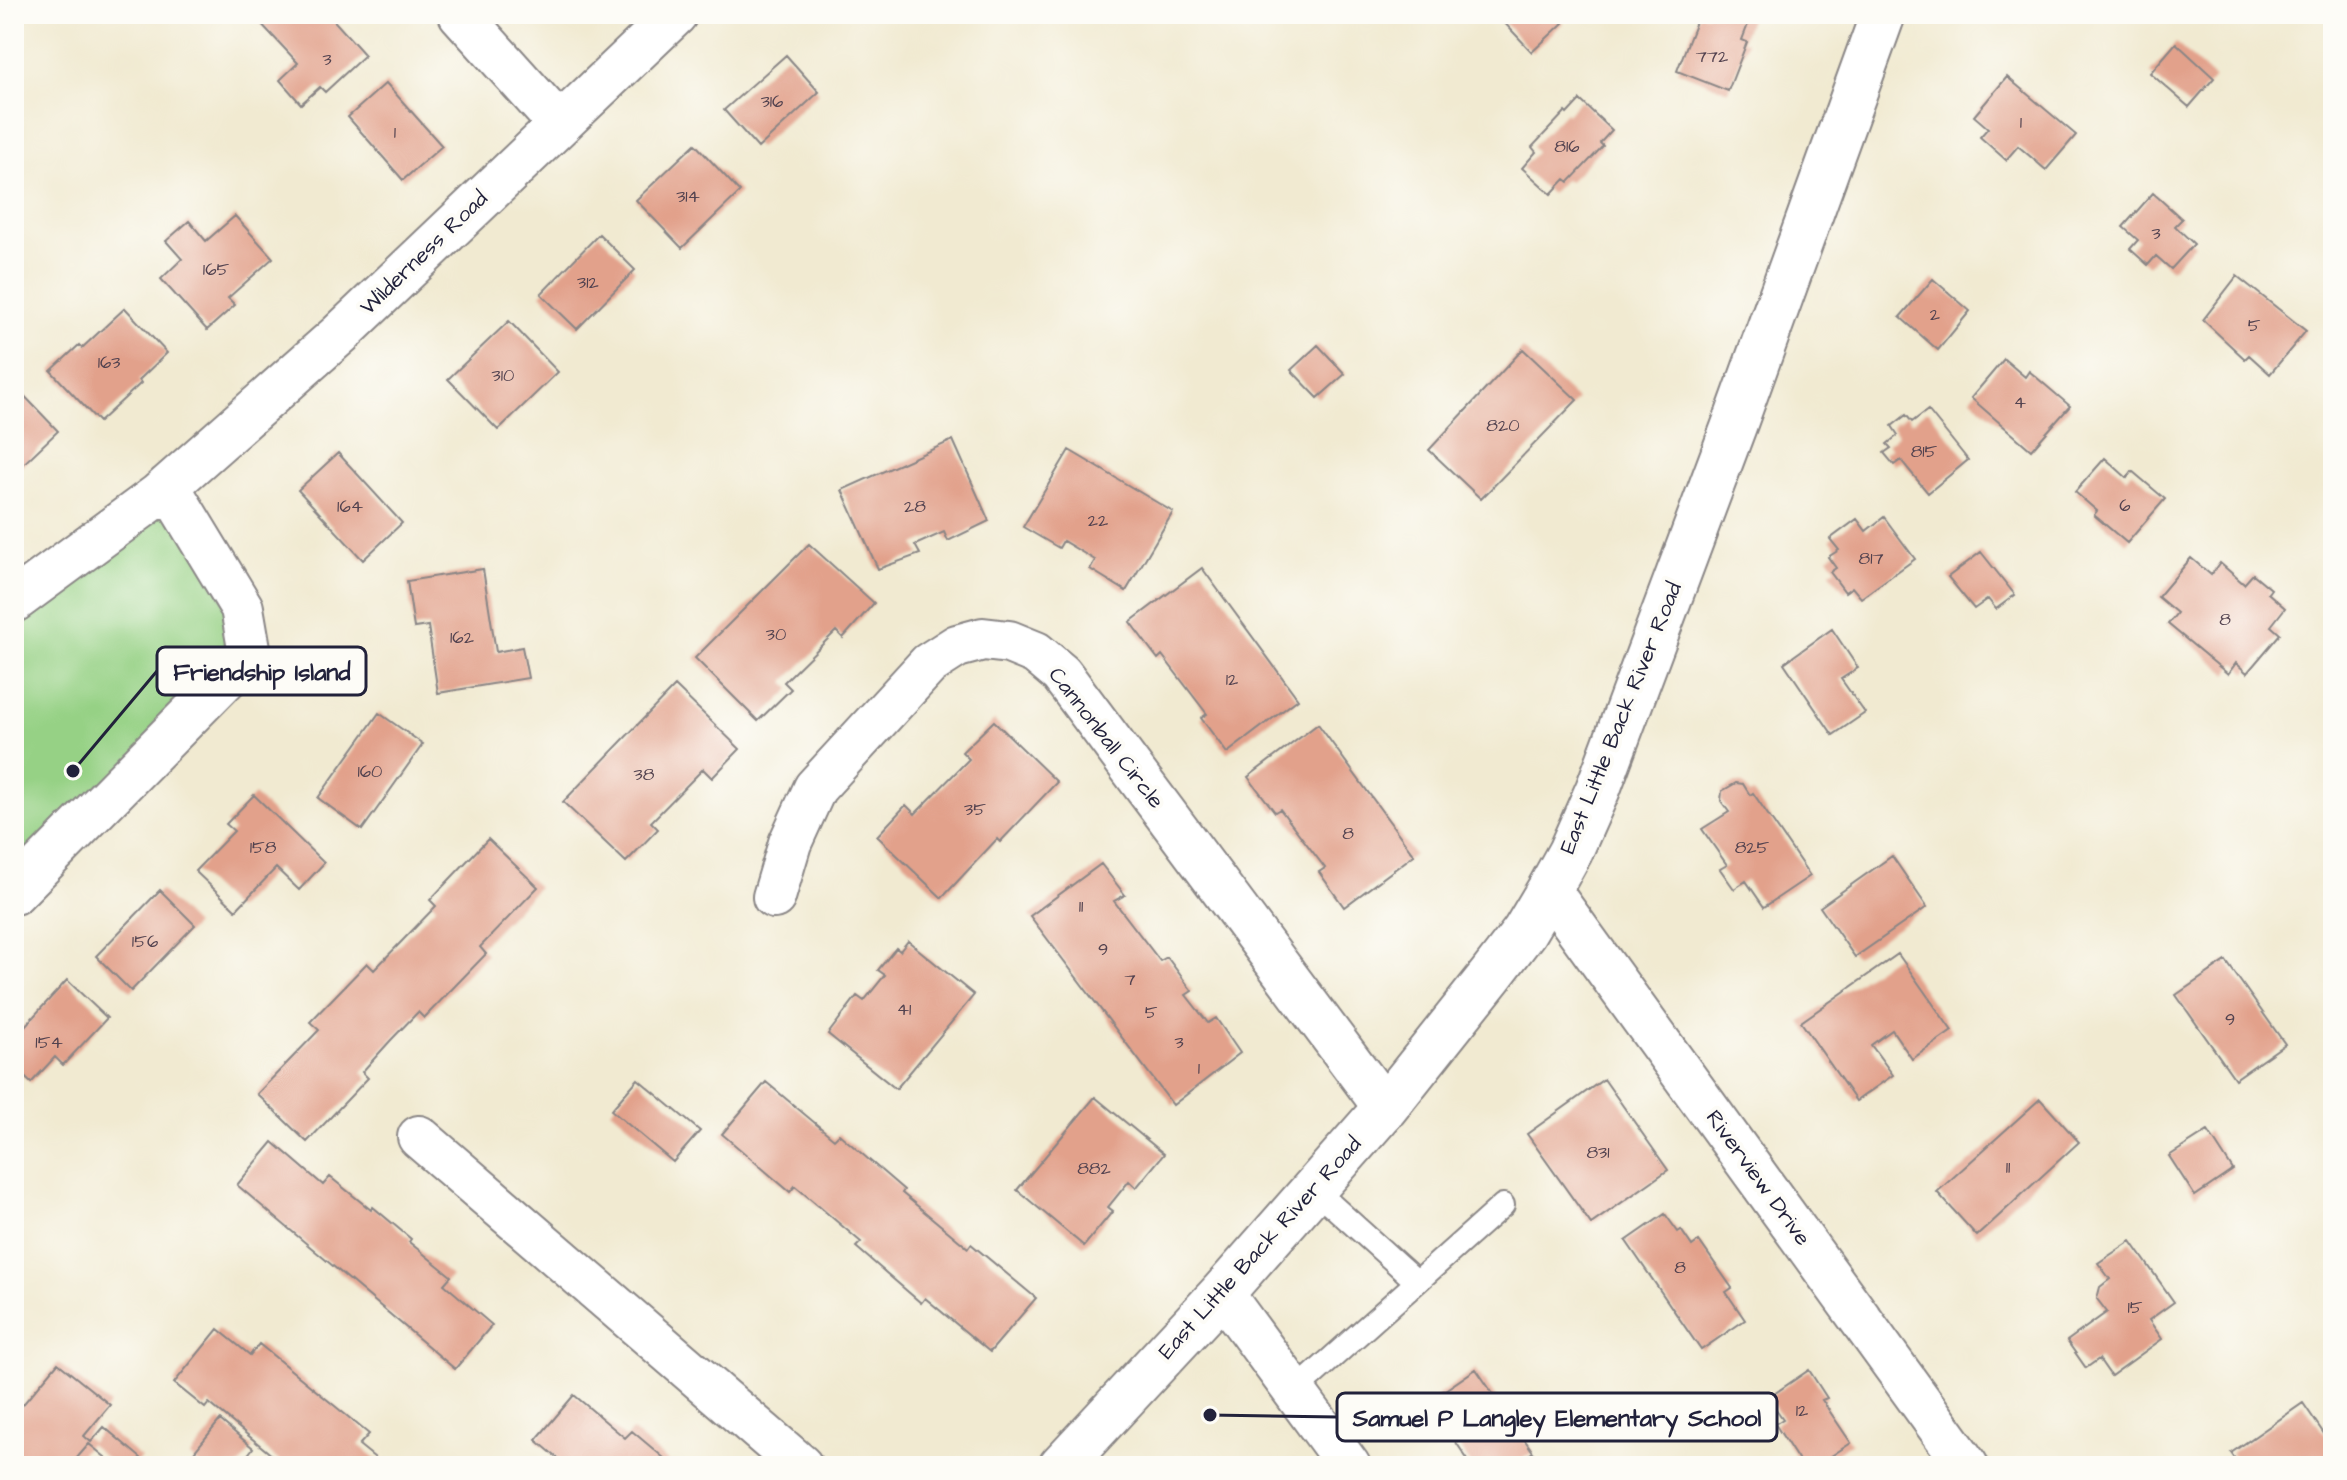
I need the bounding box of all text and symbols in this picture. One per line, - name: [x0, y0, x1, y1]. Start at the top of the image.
- house number: 772: [1696, 44, 1729, 69]
- house number: 3: [322, 47, 332, 72]
- house number: 316: [761, 89, 783, 114]
- house number: 1: [2020, 110, 2022, 135]
- house number: 1: [394, 120, 396, 145]
- house number: 816: [1554, 134, 1580, 159]
- street label: Wilderness Road: [353, 184, 495, 322]
- house number: 314: [676, 184, 700, 209]
- house number: 3: [2151, 221, 2161, 246]
- house number: 165: [203, 257, 229, 282]
- house number: 312: [577, 270, 600, 295]
- house number: 2: [1930, 302, 1941, 327]
- house number: 5: [2248, 313, 2261, 338]
- house number: 163: [98, 350, 120, 375]
- house number: 310: [492, 363, 514, 388]
- house number: 4: [2014, 390, 2026, 415]
- house number: 820: [1486, 413, 1520, 438]
- house number: 815: [1911, 439, 1938, 464]
- house number: 6: [2119, 493, 2131, 518]
- house number: 164: [337, 494, 363, 519]
- house number: 28: [904, 494, 926, 519]
- house number: 22: [1088, 508, 1109, 533]
- house number: 817: [1858, 546, 1884, 571]
- street label: East Little Back River Road: [1552, 578, 1690, 858]
- house number: 8: [2219, 607, 2231, 632]
- house number: 30: [766, 622, 786, 647]
- house number: 162: [450, 625, 475, 650]
- callout: Friendship Island: [157, 647, 366, 695]
- text: Friendship Island: [173, 656, 351, 690]
- street label: Cannonball Circle: [1041, 661, 1171, 815]
- house number: 12: [1226, 667, 1239, 692]
- house number: 160: [358, 759, 382, 784]
- house number: 38: [634, 762, 655, 787]
- house number: 35: [964, 797, 986, 822]
- house number: 8: [1342, 821, 1354, 846]
- house number: 158: [250, 835, 277, 860]
- house number: 825: [1735, 835, 1770, 860]
- house number: 11: [1079, 894, 1083, 919]
- house number: 156: [132, 929, 158, 954]
- house number: 9: [1098, 937, 1108, 962]
- house number: 7: [1124, 967, 1136, 992]
- house number: 41: [897, 997, 911, 1022]
- house number: 5: [1145, 1000, 1158, 1025]
- house number: 9: [2225, 1007, 2235, 1032]
- house number: 154: [35, 1030, 63, 1055]
- house number: 3: [1174, 1030, 1184, 1055]
- house number: 1: [1198, 1056, 1200, 1081]
- street label: Riverview Drive: [1698, 1104, 1818, 1252]
- street label: East Little Back River Road: [1151, 1130, 1369, 1366]
- house number: 831: [1586, 1140, 1610, 1165]
- house number: 11: [2006, 1155, 2010, 1180]
- house number: 882: [1077, 1156, 1112, 1181]
- house number: 8: [1674, 1255, 1686, 1280]
- house number: 15: [2127, 1295, 2143, 1320]
- callout: Samuel P Langley Elementary School: [1337, 1393, 1777, 1441]
- house number: 12: [1796, 1398, 1809, 1423]
- text: Samuel P Langley Elementary School: [1352, 1402, 1761, 1438]

